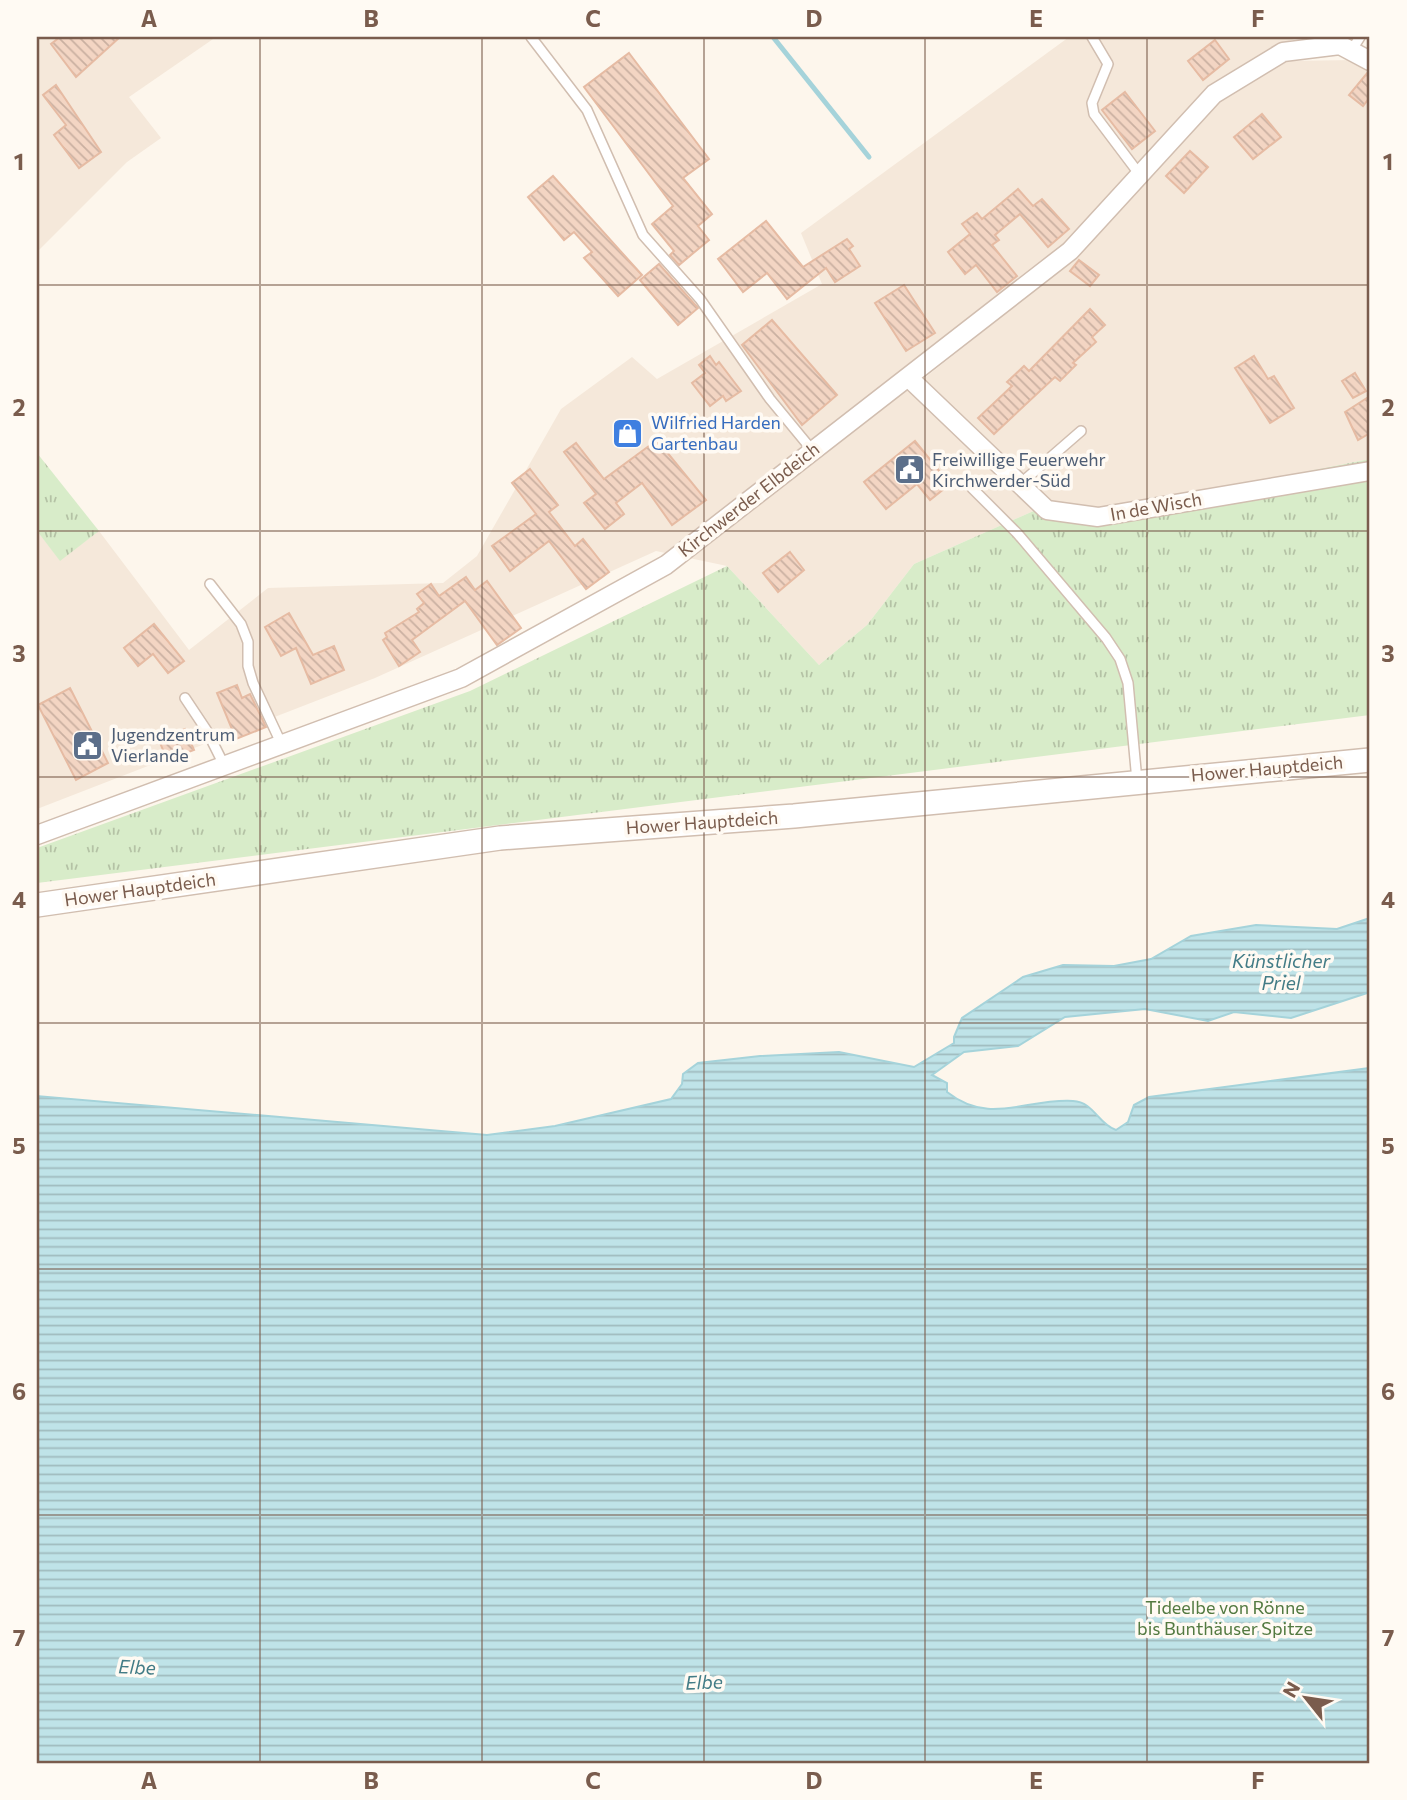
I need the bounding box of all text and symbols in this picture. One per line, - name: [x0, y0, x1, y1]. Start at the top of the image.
- text: A: [141, 4, 158, 32]
- text: B: [363, 4, 379, 32]
- text: C: [585, 4, 601, 32]
- text: D: [806, 4, 823, 32]
- text: E: [1029, 4, 1043, 32]
- text: F: [1251, 4, 1265, 32]
- text: 1: [14, 147, 24, 175]
- text: 1: [1383, 147, 1393, 175]
- text: 2: [12, 393, 26, 421]
- text: 2: [1381, 393, 1395, 421]
- place label: Wilfried Harden Gartenbau: [651, 411, 781, 454]
- shop icon: Wilfried Harden Gartenbau: [611, 416, 645, 450]
- street label: Kirchwerder Elbdeich: [673, 437, 823, 561]
- place label: Freiwillige Feuerwehr Kirchwerder-Süd: [932, 448, 1106, 491]
- public building icon: Freiwillige Feuerwehr Kirchwerder-Süd: [892, 453, 926, 487]
- street label: In de Wisch: [1108, 487, 1203, 525]
- text: 3: [12, 639, 26, 667]
- text: 3: [1381, 639, 1395, 667]
- place label: Jugendzentrum Vierlande: [111, 723, 235, 766]
- public building icon: Jugendzentrum Vierlande: [71, 728, 105, 762]
- street label: Hower Hauptdeich: [1190, 750, 1344, 786]
- street label: Hower Hauptdeich: [625, 806, 779, 838]
- street label: Hower Hauptdeich: [63, 867, 217, 911]
- text: 4: [12, 885, 26, 913]
- text: 4: [1381, 885, 1395, 913]
- water label: Künstlicher Priel: [1232, 949, 1331, 994]
- text: 5: [12, 1131, 26, 1159]
- text: 5: [1381, 1131, 1395, 1159]
- text: 6: [12, 1377, 26, 1405]
- text: 6: [1381, 1377, 1395, 1405]
- park label: Tideelbe von Rönne bis Bunthäuser Spitze: [1137, 1596, 1313, 1639]
- text: 7: [13, 1623, 25, 1651]
- text: 7: [1382, 1623, 1394, 1651]
- water label: Elbe: [118, 1654, 156, 1679]
- north arrow: [1270, 1664, 1340, 1734]
- water label: Elbe: [685, 1669, 723, 1694]
- text: N: [1277, 1677, 1304, 1701]
- text: A: [141, 1766, 158, 1794]
- text: B: [363, 1766, 379, 1794]
- text: C: [585, 1766, 601, 1794]
- text: D: [806, 1766, 823, 1794]
- text: E: [1029, 1766, 1043, 1794]
- text: F: [1251, 1766, 1265, 1794]

